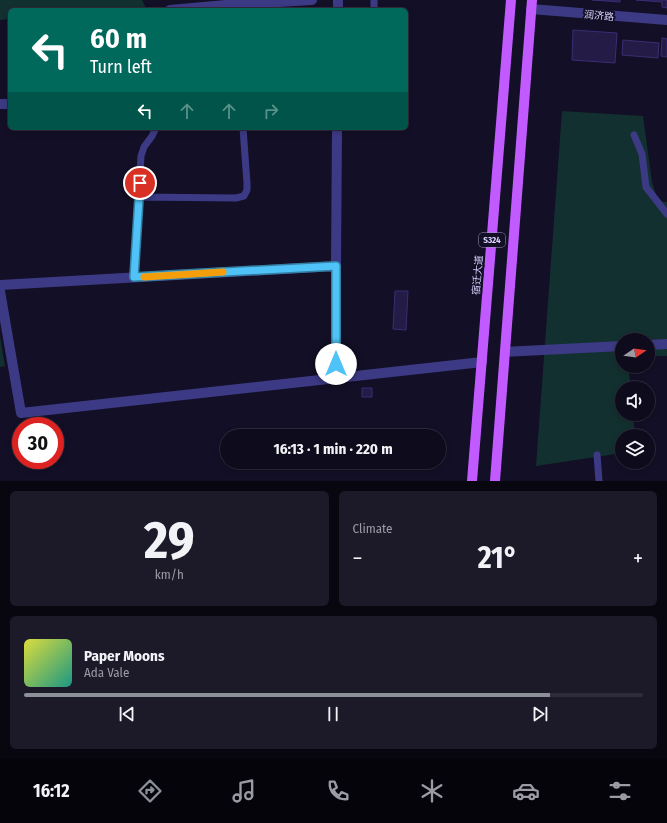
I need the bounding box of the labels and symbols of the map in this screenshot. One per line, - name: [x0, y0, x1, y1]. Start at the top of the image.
- street label: 润济路: [583, 9, 614, 23]
- pin: [123, 166, 157, 200]
- road number: S324: [479, 233, 505, 247]
- street label: 宿迁大道: [470, 255, 486, 296]
- north arrow: [615, 333, 655, 373]
- position arrow: [315, 343, 357, 385]
- speed limit sign: 30: [12, 417, 64, 469]

